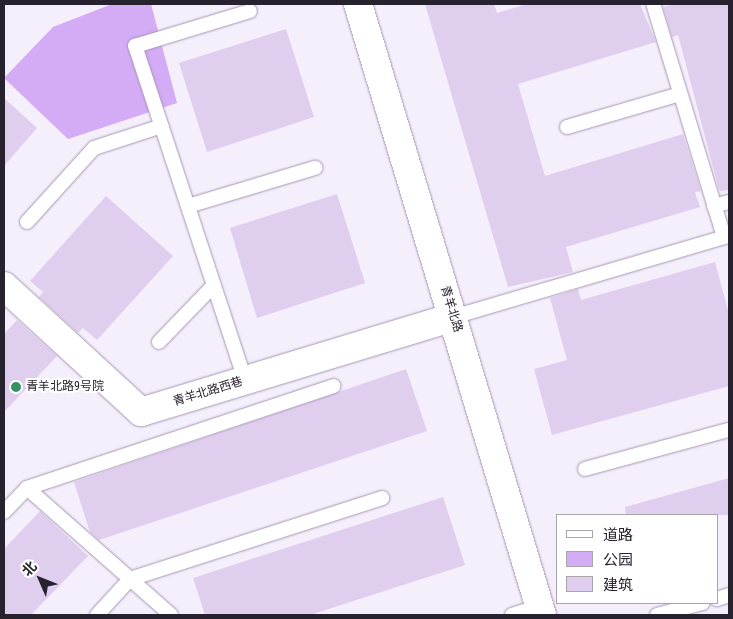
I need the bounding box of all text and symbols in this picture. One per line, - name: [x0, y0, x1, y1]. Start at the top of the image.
- street label: 青羊北路: [437, 284, 465, 334]
- street label: 青羊北路西巷: [171, 375, 245, 409]
- place label: 青羊北路9号院: [26, 380, 104, 394]
- marker: 青羊北路9号院: [10, 381, 22, 393]
- legend: [556, 514, 718, 604]
- text: 道路: [603, 526, 633, 544]
- text: 公园: [603, 551, 633, 569]
- north arrow: [15, 554, 65, 604]
- text: 北: [19, 558, 40, 579]
- text: 建筑: [603, 576, 633, 594]

